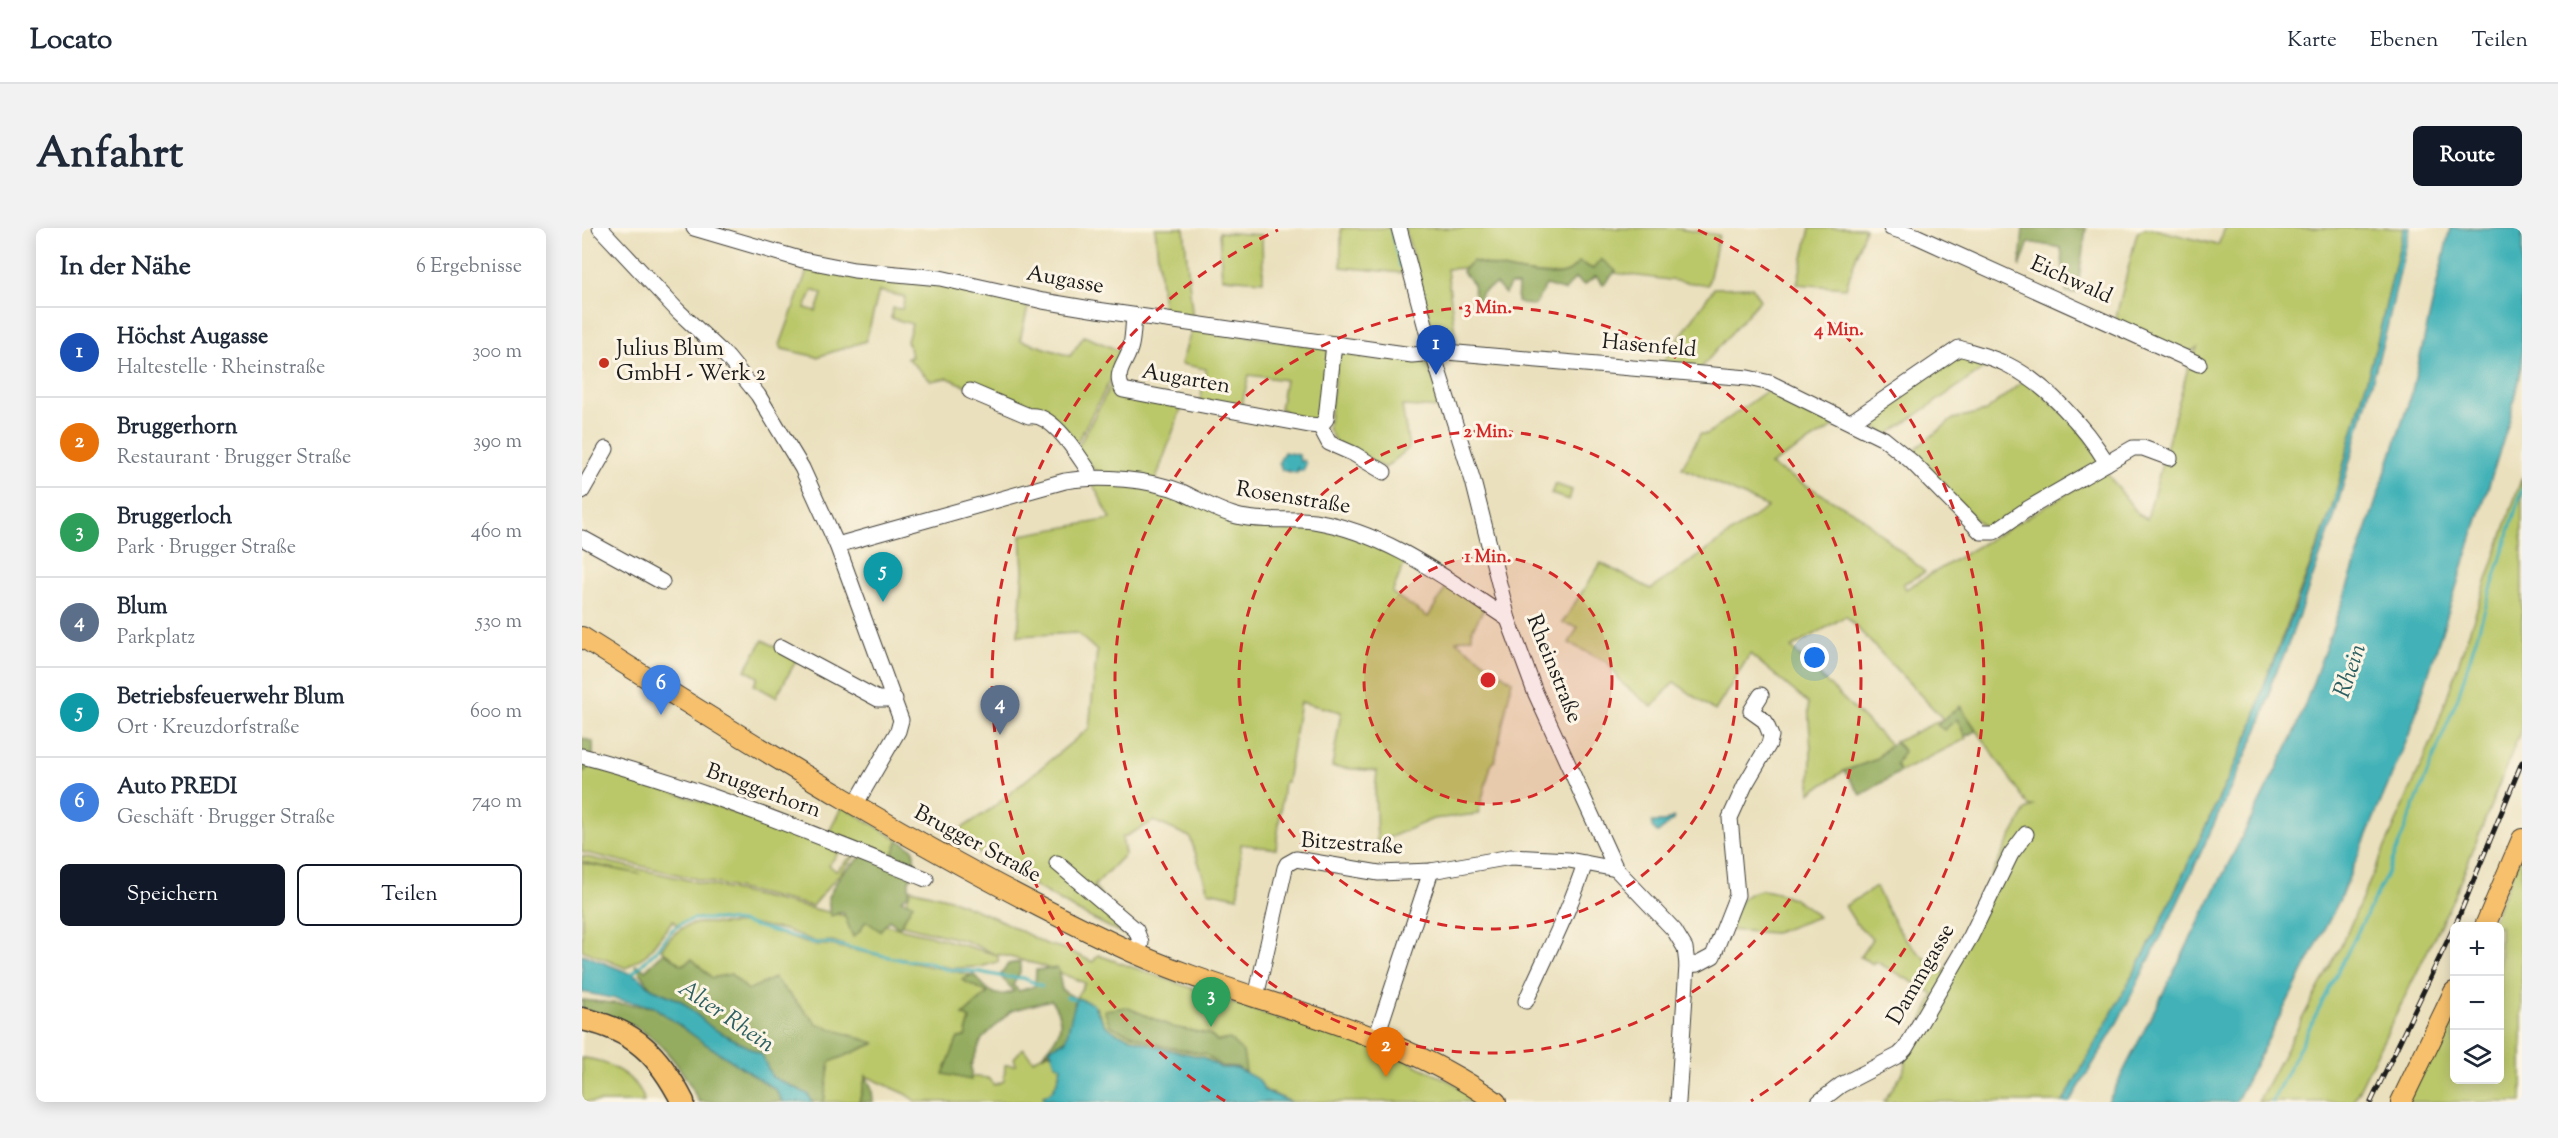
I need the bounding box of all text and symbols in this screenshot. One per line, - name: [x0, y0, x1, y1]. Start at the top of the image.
- text: Locato: [30, 21, 112, 61]
- text: Karte: [2287, 26, 2337, 56]
- text: Ebenen: [2370, 26, 2438, 56]
- text: Teilen: [2471, 26, 2528, 56]
- text: Anfahrt: [36, 126, 183, 186]
- button: Route: [2413, 126, 2522, 186]
- text: In der Nähe: [60, 249, 191, 286]
- street label: Eichwald: [2025, 249, 2117, 313]
- text: 6 Ergebnisse: [416, 253, 522, 282]
- street label: Augasse: [1024, 258, 1106, 304]
- text: 3 Min.: [1464, 296, 1512, 322]
- text: 4 Min.: [1813, 318, 1864, 344]
- text: Höchst Augasse: [117, 322, 268, 354]
- pin: 1: [1416, 326, 1456, 375]
- street label: Hasenfeld: [1600, 327, 1698, 367]
- place label: Julius Blum GmbH - Werk 2: [615, 334, 766, 391]
- text: 1: [76, 338, 83, 367]
- text: 300 m: [472, 338, 522, 367]
- text: Haltestelle · Rheinstraße: [117, 354, 325, 383]
- marker: Julius Blum GmbH - Werk 2: [597, 356, 611, 370]
- street label: Augarten: [1139, 356, 1233, 404]
- text: Bruggerhorn: [117, 412, 237, 444]
- text: 2 Min.: [1463, 420, 1513, 446]
- text: 2: [75, 428, 84, 457]
- text: 390 m: [473, 428, 522, 457]
- text: Restaurant · Brugger Straße: [117, 444, 351, 473]
- street label: Rosenstraße: [1233, 474, 1353, 524]
- text: Bruggerloch: [117, 502, 232, 534]
- text: 3: [75, 518, 84, 547]
- text: 460 m: [471, 518, 522, 547]
- text: Park · Brugger Straße: [117, 534, 296, 563]
- text: 1 Min.: [1465, 545, 1511, 571]
- pin: 5: [864, 552, 902, 602]
- text: Blum: [117, 592, 168, 624]
- text: 4: [74, 608, 85, 637]
- text: 530 m: [476, 608, 522, 637]
- street label: Rheinstraße: [1517, 610, 1589, 728]
- text: Parkplatz: [117, 624, 195, 653]
- water label: Rhein: [2326, 639, 2376, 703]
- your location: [1800, 643, 1829, 672]
- pin: 6: [642, 666, 680, 715]
- centre of rings: [1478, 670, 1498, 690]
- text: Betriebsfeuerwehr Blum: [117, 682, 344, 714]
- pin: 4: [980, 686, 1020, 735]
- text: 5: [76, 698, 83, 727]
- text: 600 m: [470, 698, 522, 727]
- text: Ort · Kreuzdorfstraße: [117, 714, 300, 743]
- street label: Bruggerhorn: [701, 756, 825, 828]
- text: Auto PREDI: [117, 772, 237, 804]
- text: 6: [75, 788, 84, 817]
- text: 740 m: [472, 788, 522, 817]
- street label: Brugger Straße: [908, 798, 1046, 892]
- text: Geschäft · Brugger Straße: [117, 804, 335, 833]
- street label: Bitzestraße: [1300, 825, 1404, 865]
- button: Speichern: [60, 864, 285, 926]
- button: Teilen: [297, 864, 522, 926]
- street label: Dammgasse: [1880, 918, 1964, 1032]
- map controls: [2450, 922, 2504, 1084]
- button: +: [2450, 922, 2504, 976]
- water label: Alter Rhein: [671, 972, 781, 1062]
- button: −: [2450, 976, 2504, 1030]
- pin: 3: [1192, 978, 1230, 1027]
- pin: 2: [1366, 1028, 1406, 1077]
- button: layers: [2450, 1030, 2504, 1084]

